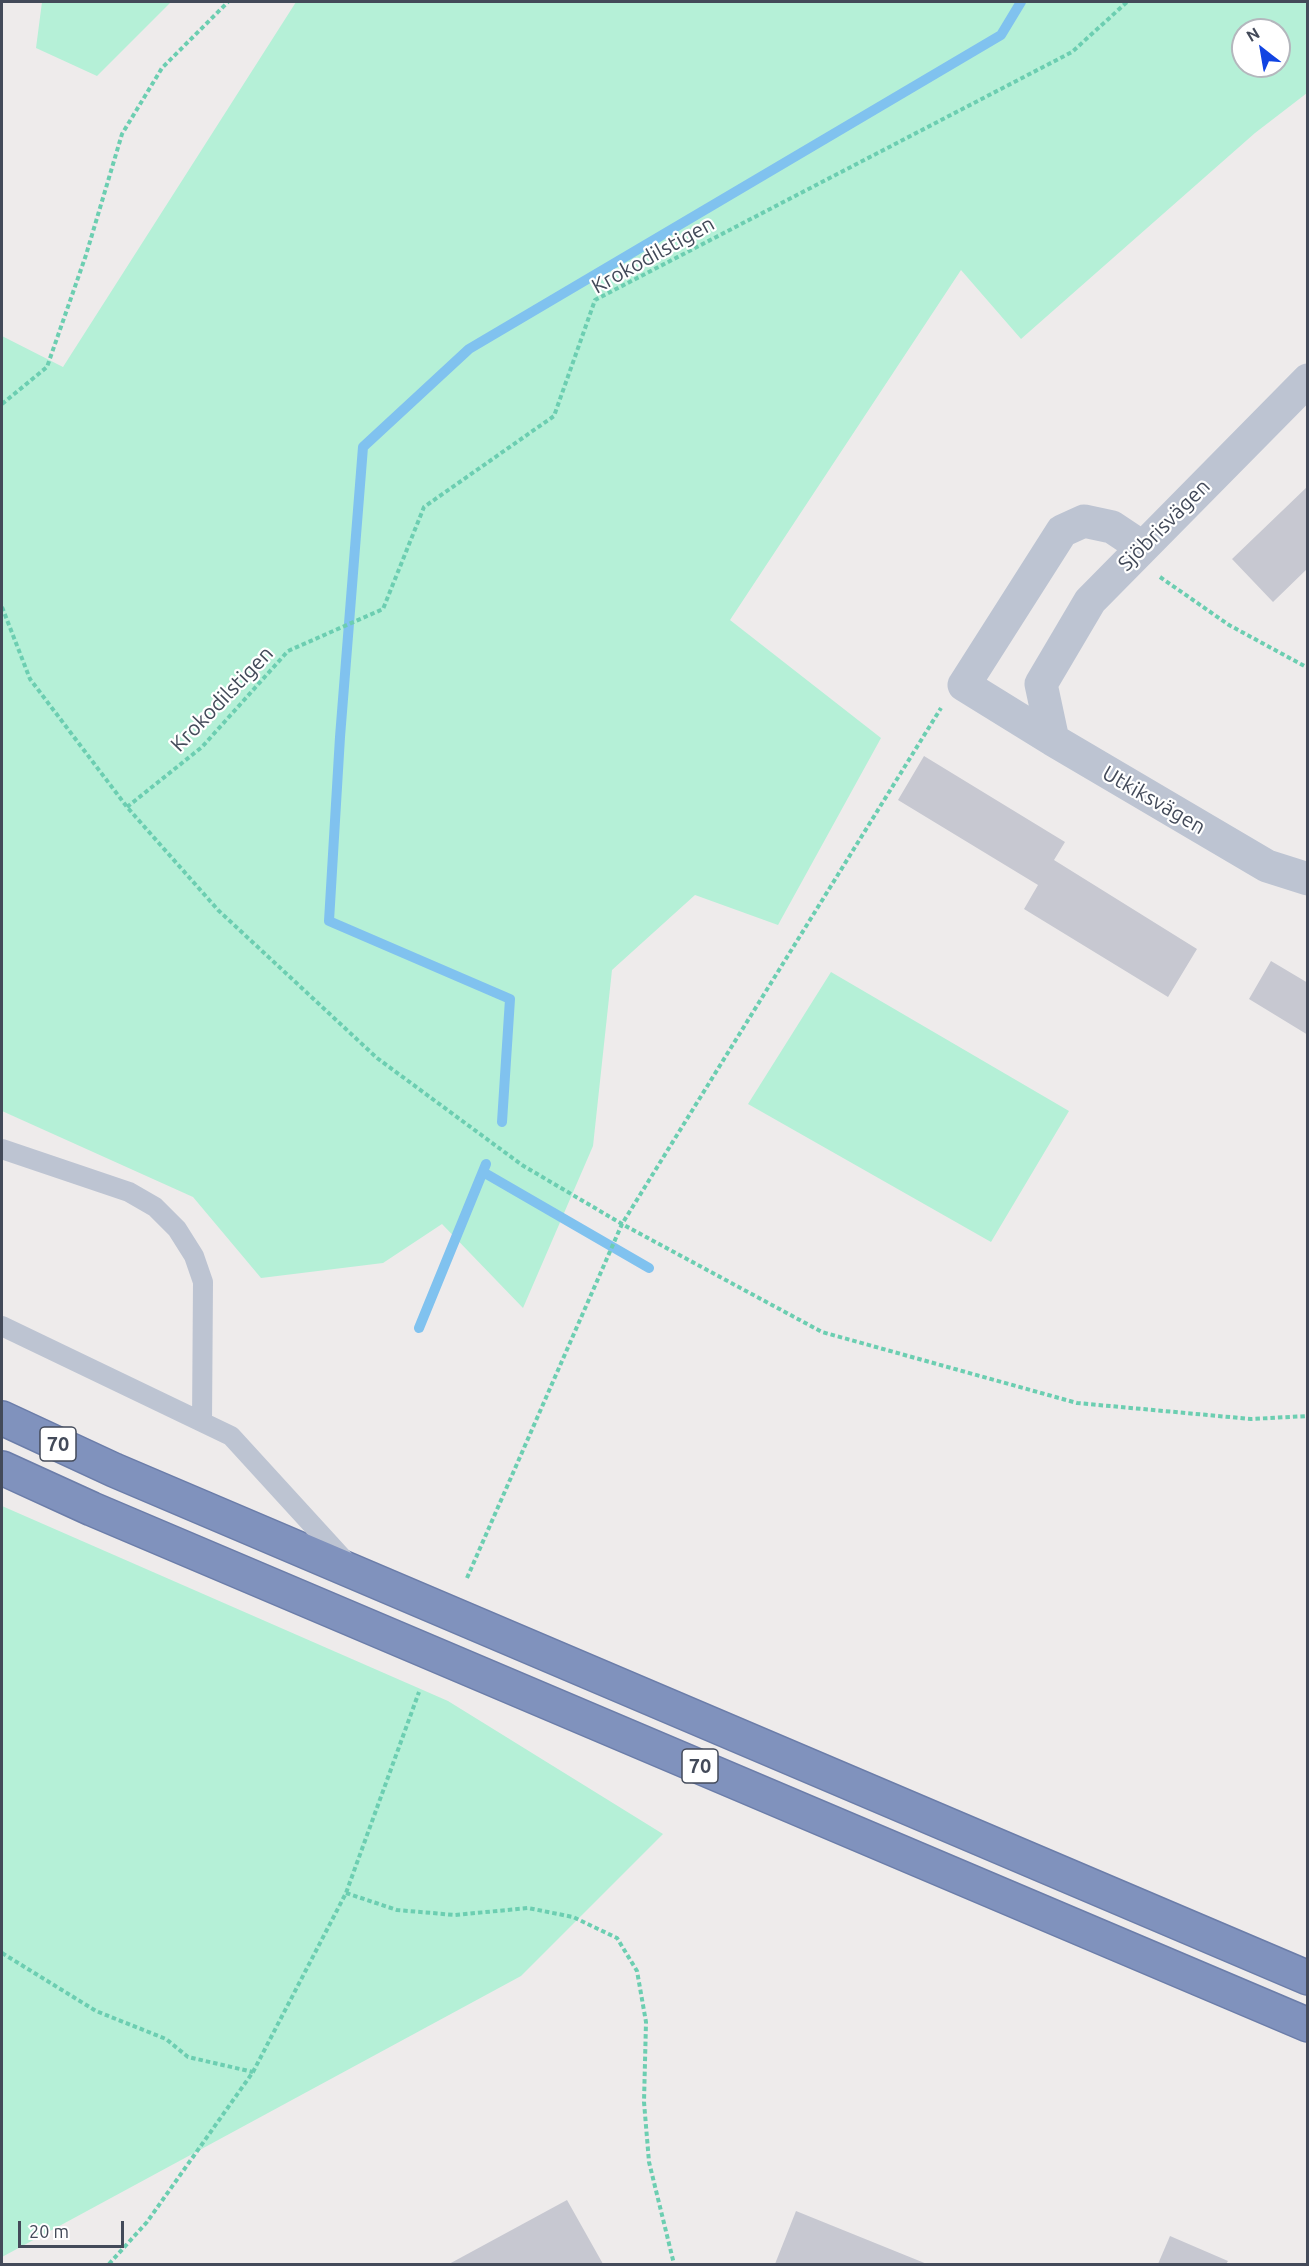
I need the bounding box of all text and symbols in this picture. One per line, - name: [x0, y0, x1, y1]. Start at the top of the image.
- north arrow: [1231, 18, 1291, 78]
- text: N: [1243, 23, 1263, 45]
- street label: Krokodilstigen: [587, 211, 719, 299]
- street label: Sjöbrisvägen: [1113, 474, 1215, 576]
- street label: Krokodilstigen: [166, 641, 278, 757]
- street label: Utkiksvägen: [1098, 760, 1210, 840]
- road number: 70: [40, 1427, 76, 1461]
- road number: 70: [682, 1749, 718, 1783]
- scale bar: [21, 2209, 128, 2247]
- text: 20 m: [29, 2221, 69, 2241]

